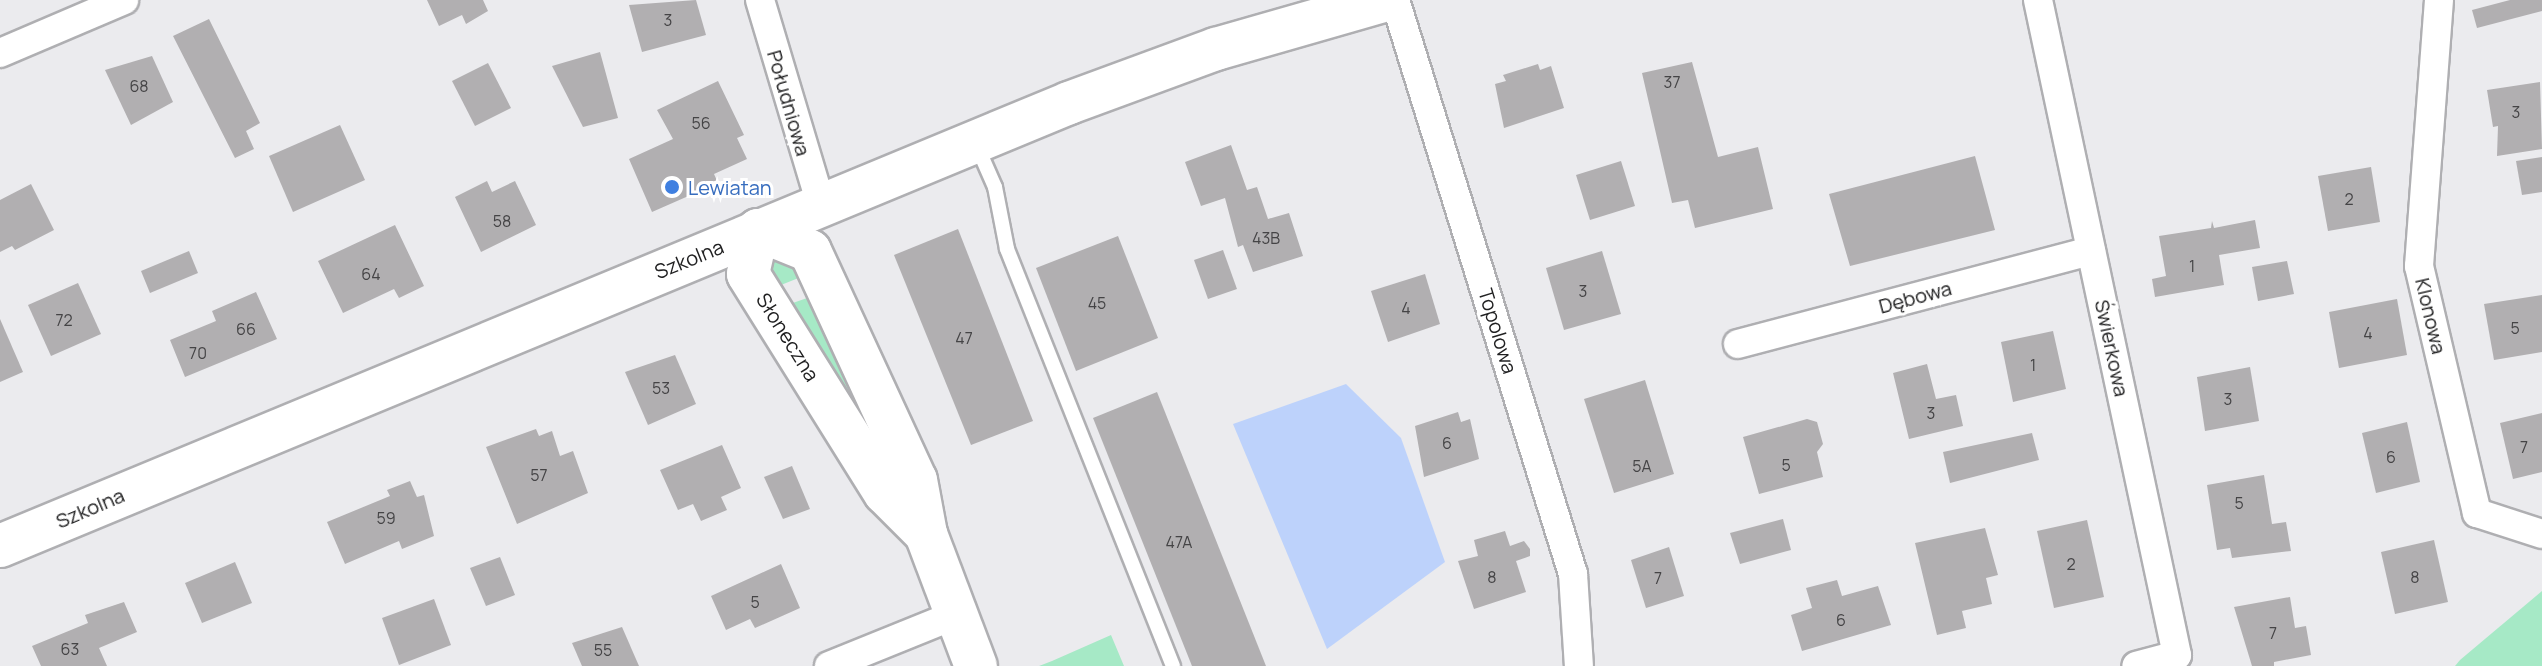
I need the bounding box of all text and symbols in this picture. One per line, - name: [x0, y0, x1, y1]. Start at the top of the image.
- house number: 3: [664, 10, 672, 30]
- street label: Południowa: [762, 47, 816, 159]
- house number: 37: [1664, 72, 1680, 92]
- house number: 68: [129, 76, 149, 96]
- house number: 3: [2512, 102, 2520, 122]
- house number: 56: [691, 113, 711, 133]
- place label: Lewiatan: [688, 175, 772, 199]
- marker: Lewiatan: [663, 178, 681, 196]
- house number: 2: [2344, 189, 2354, 209]
- house number: 58: [493, 211, 511, 231]
- house number: 43B: [1252, 228, 1280, 248]
- street label: Szkolna: [651, 234, 727, 284]
- house number: 1: [2189, 256, 2195, 276]
- house number: 64: [361, 264, 381, 284]
- street label: Dębowa: [1876, 276, 1954, 318]
- street label: Klonowa: [2411, 276, 2451, 356]
- house number: 3: [1579, 281, 1587, 301]
- street label: Topolowa: [1474, 286, 1522, 376]
- street label: Słoneczna: [751, 288, 825, 386]
- house number: 45: [1088, 293, 1106, 313]
- street label: Świerkowa: [2090, 297, 2134, 399]
- house number: 4: [1401, 298, 1411, 318]
- house number: 72: [55, 310, 73, 330]
- house number: 5: [2510, 318, 2520, 338]
- house number: 66: [236, 319, 256, 339]
- house number: 4: [2363, 323, 2373, 343]
- house number: 47: [955, 328, 973, 348]
- house number: 70: [189, 343, 207, 363]
- house number: 1: [2030, 355, 2036, 375]
- house number: 53: [652, 378, 670, 398]
- house number: 3: [2224, 389, 2232, 409]
- house number: 3: [1927, 403, 1935, 423]
- house number: 6: [1442, 433, 1452, 453]
- house number: 7: [2520, 437, 2528, 457]
- house number: 6: [2386, 447, 2396, 467]
- house number: 5: [1781, 455, 1791, 475]
- house number: 5A: [1632, 456, 1652, 476]
- house number: 57: [530, 465, 548, 485]
- street label: Szkolna: [52, 483, 128, 533]
- house number: 5: [2234, 493, 2244, 513]
- house number: 59: [376, 508, 396, 528]
- house number: 47A: [1166, 532, 1192, 552]
- house number: 2: [2066, 554, 2076, 574]
- house number: 8: [1487, 567, 1497, 587]
- house number: 8: [2410, 567, 2420, 587]
- house number: 7: [1654, 568, 1662, 588]
- house number: 5: [750, 592, 760, 612]
- house number: 6: [1836, 610, 1846, 630]
- house number: 7: [2269, 623, 2277, 643]
- house number: 63: [61, 639, 79, 659]
- house number: 55: [594, 640, 612, 660]

